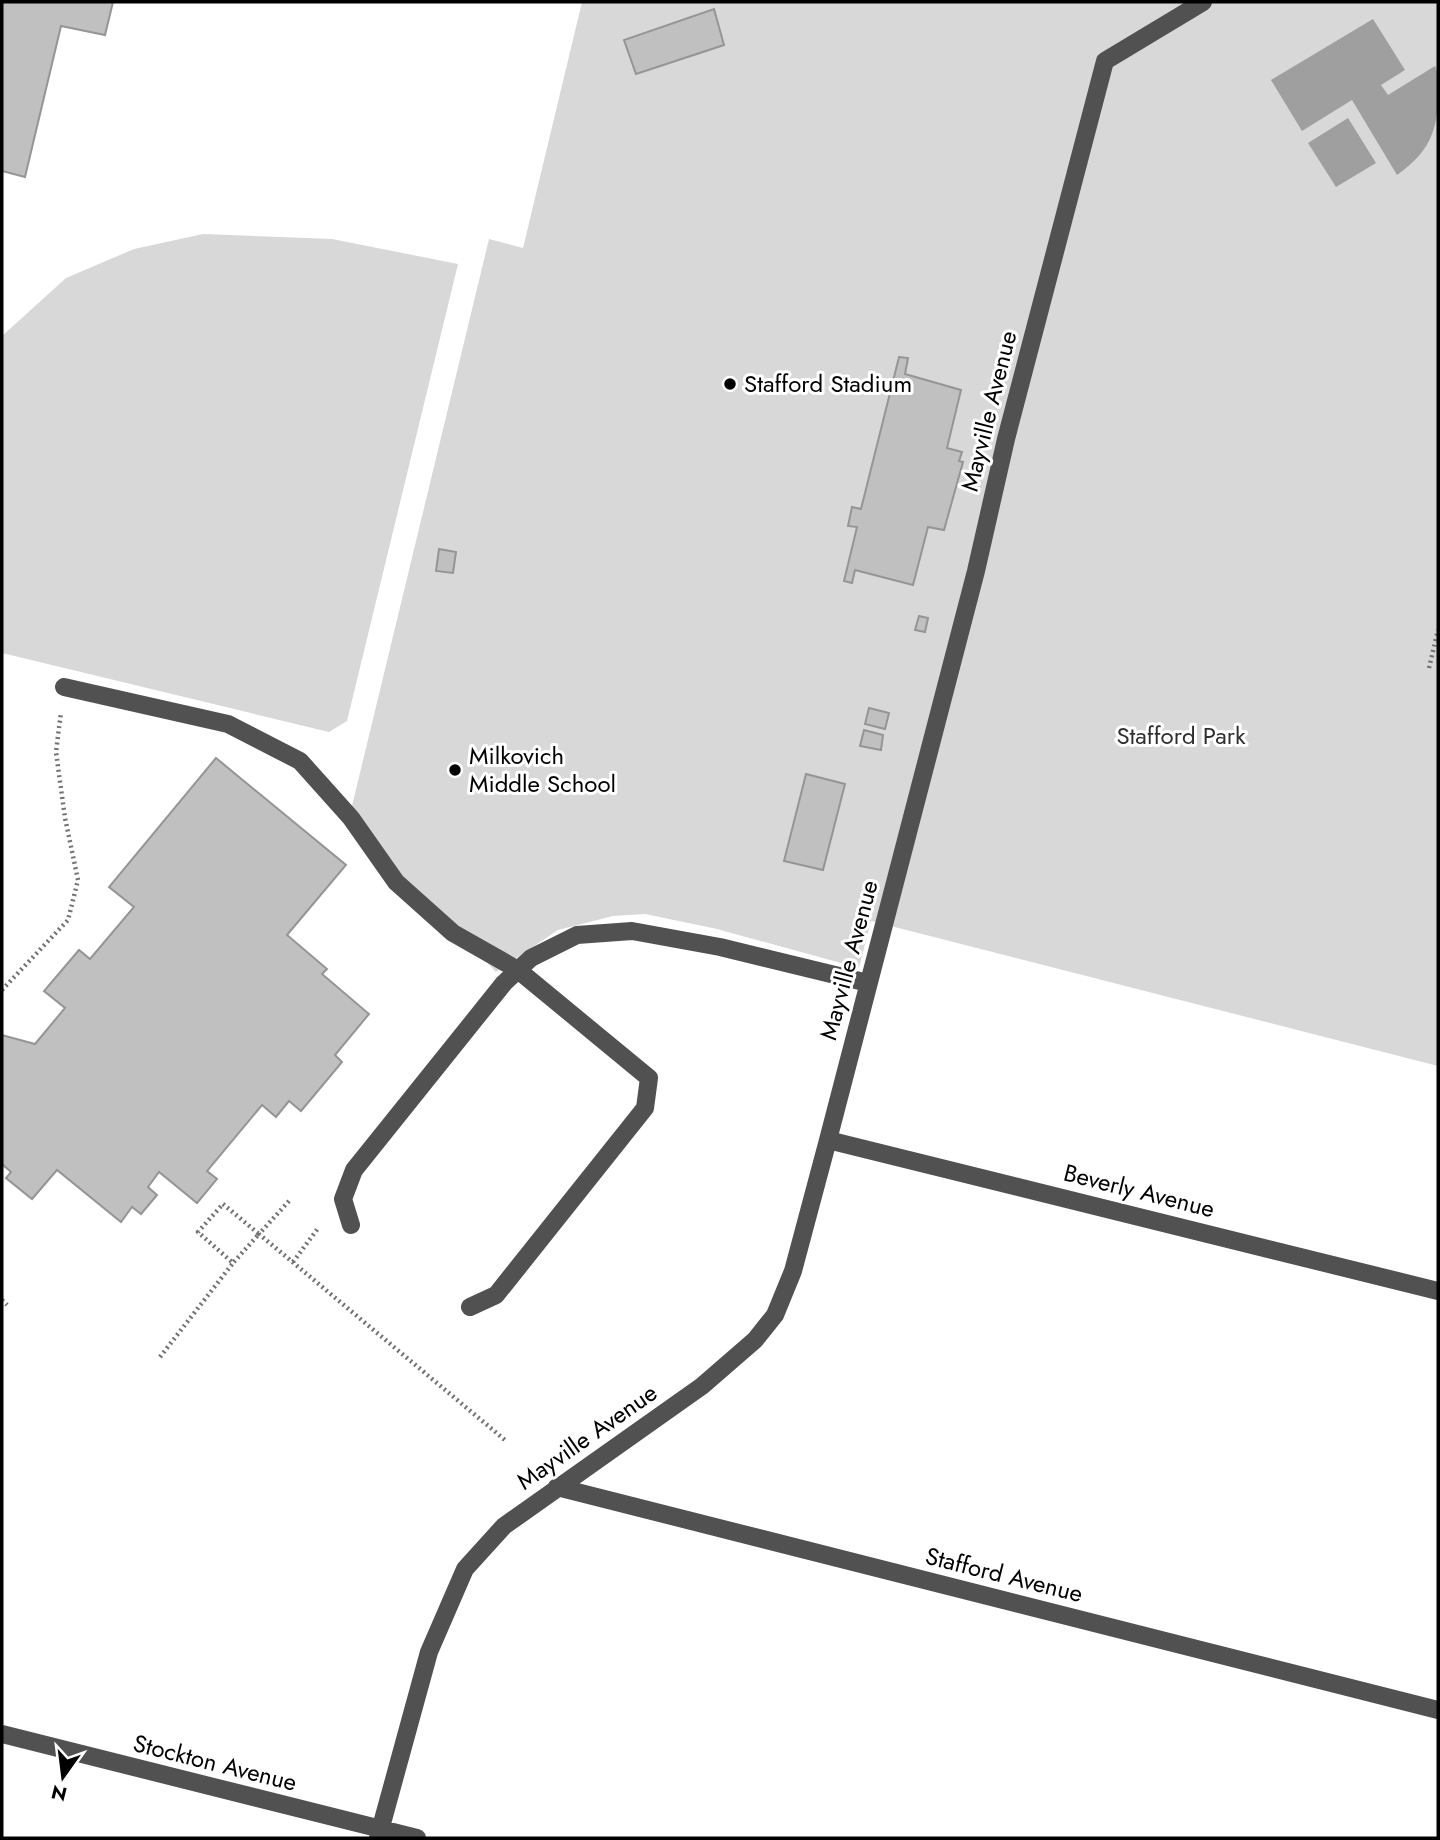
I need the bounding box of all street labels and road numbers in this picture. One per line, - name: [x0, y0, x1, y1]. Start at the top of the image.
- street label: Mayville Avenue: [952, 327, 1025, 495]
- street label: Mayville Avenue: [810, 876, 887, 1044]
- street label: Beverly Avenue: [1060, 1155, 1218, 1226]
- street label: Mayville Avenue: [509, 1375, 664, 1498]
- street label: Stafford Avenue: [922, 1538, 1087, 1611]
- street label: Stockton Avenue: [130, 1725, 301, 1800]

